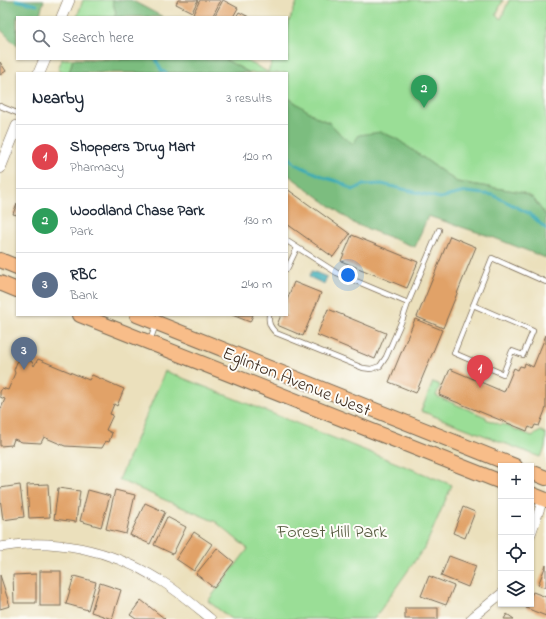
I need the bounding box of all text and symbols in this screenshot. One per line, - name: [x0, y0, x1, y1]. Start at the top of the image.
- search box: [16, 16, 288, 60]
- icon: search: [30, 27, 52, 49]
- text: Search here: [62, 27, 134, 49]
- pin: 2: [411, 75, 437, 108]
- text: Nearby: [32, 86, 84, 111]
- text: 3 results: [226, 89, 272, 108]
- text: Shoppers Drug Mart: [70, 136, 195, 158]
- text: 1: [43, 147, 47, 166]
- text: 120 m: [242, 147, 272, 166]
- text: Pharmacy: [70, 158, 124, 177]
- text: Woodland Chase Park: [70, 200, 205, 222]
- text: 2: [42, 211, 48, 230]
- text: 130 m: [244, 211, 272, 230]
- text: Park: [70, 222, 94, 241]
- text: RBC: [70, 264, 97, 286]
- your location: [338, 265, 358, 285]
- text: 3: [42, 275, 48, 294]
- text: 240 m: [241, 275, 272, 294]
- text: Bank: [70, 286, 98, 305]
- pin: 3: [11, 337, 37, 370]
- street label: Eglinton Avenue West: [218, 341, 374, 425]
- pin: 1: [467, 355, 493, 388]
- map controls: [498, 463, 534, 607]
- button: +: [498, 463, 534, 499]
- button: −: [498, 499, 534, 535]
- park label: Forest Hill Park: [276, 520, 387, 546]
- button: locate: [498, 535, 534, 571]
- button: layers: [498, 571, 534, 607]

